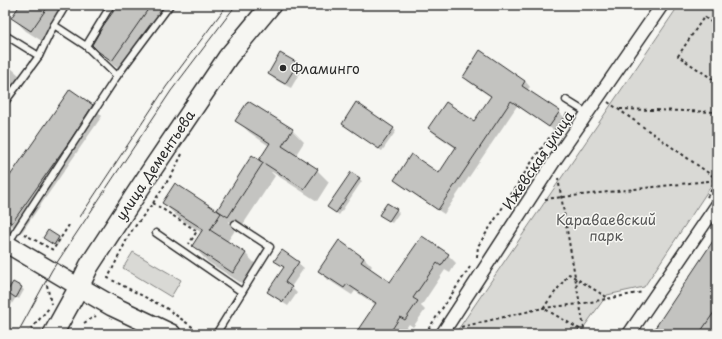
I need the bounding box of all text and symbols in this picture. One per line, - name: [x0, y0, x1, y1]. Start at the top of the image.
- place label: Фламинго: [291, 58, 360, 79]
- marker: Фламинго: [278, 63, 288, 73]
- street label: улица Дементьева: [110, 105, 200, 224]
- street label: Ижевская улица: [497, 106, 579, 213]
- park label: Караваевский парк: [556, 209, 656, 246]

